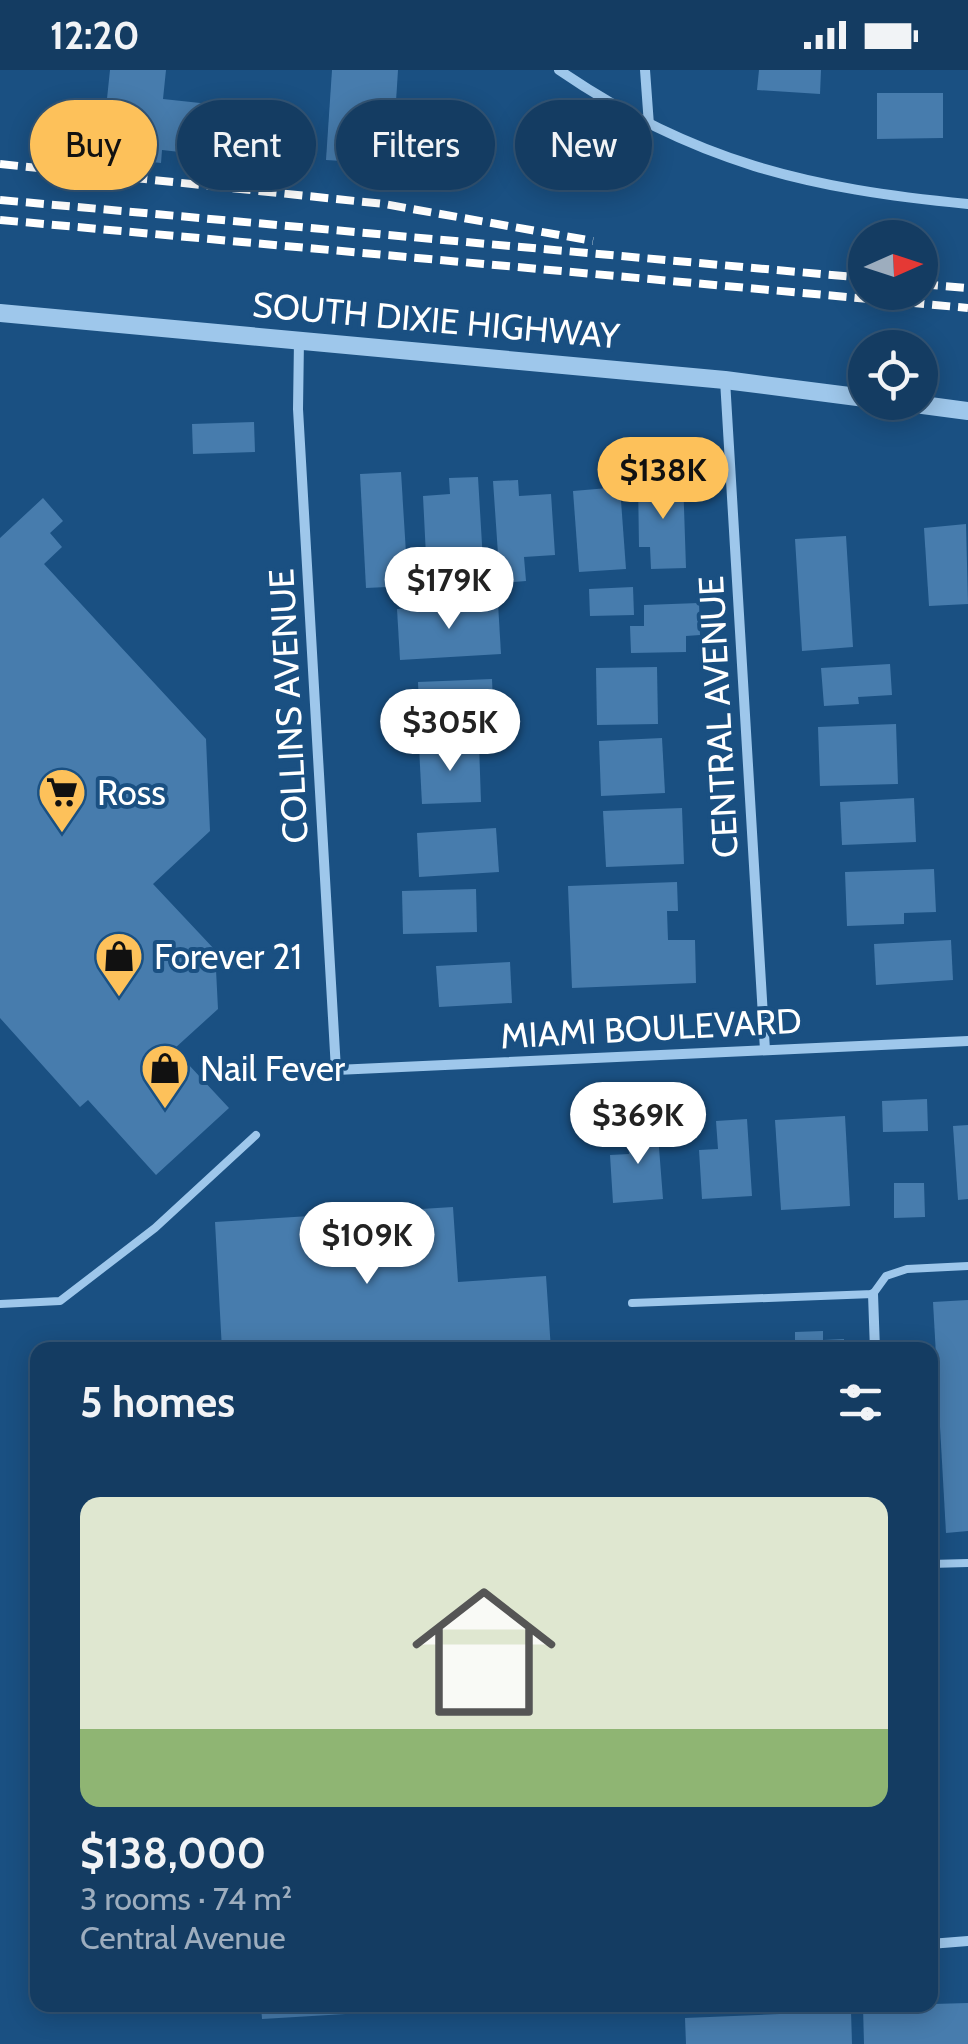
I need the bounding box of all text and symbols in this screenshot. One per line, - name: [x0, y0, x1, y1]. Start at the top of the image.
- text: 12:20: [50, 12, 140, 59]
- chip: Buy: [30, 100, 157, 190]
- chip: Rent: [177, 100, 316, 190]
- chip: Filters: [336, 100, 495, 190]
- chip: New: [515, 100, 652, 190]
- north arrow: [848, 220, 938, 310]
- map controls: [848, 220, 938, 420]
- street label: SOUTH DIXIE HIGHWAY: [251, 283, 622, 358]
- button: locate: [848, 330, 938, 420]
- pin: $138K: [593, 437, 733, 522]
- text: $138K: [619, 450, 707, 489]
- pin: $179K: [379, 547, 519, 632]
- text: $179K: [407, 560, 491, 599]
- street label: COLLINS AVENUE: [259, 568, 317, 844]
- street label: CENTRAL AVENUE: [689, 575, 747, 859]
- pin: $305K: [380, 689, 520, 774]
- text: $305K: [402, 702, 498, 741]
- supermarket icon: Ross: [36, 766, 88, 834]
- place label: Ross: [97, 771, 166, 814]
- shop icon: Forever 21: [93, 930, 145, 998]
- place label: Forever 21: [154, 935, 302, 978]
- street label: MIAMI BOULEVARD: [499, 999, 803, 1057]
- shop icon: Nail Fever: [139, 1042, 191, 1110]
- place label: Nail Fever: [200, 1047, 345, 1090]
- pin: $369K: [568, 1082, 708, 1167]
- text: $369K: [592, 1095, 684, 1134]
- pin: $109K: [297, 1202, 437, 1287]
- text: $109K: [321, 1215, 413, 1254]
- icon: filters: [833, 1375, 888, 1430]
- text: 5 homes: [80, 1376, 235, 1428]
- icon: home: [394, 1562, 574, 1742]
- text: $138,000: [80, 1827, 266, 1879]
- text: 3 rooms · 74 m²: [80, 1879, 292, 1918]
- text: Central Avenue: [80, 1918, 286, 1957]

